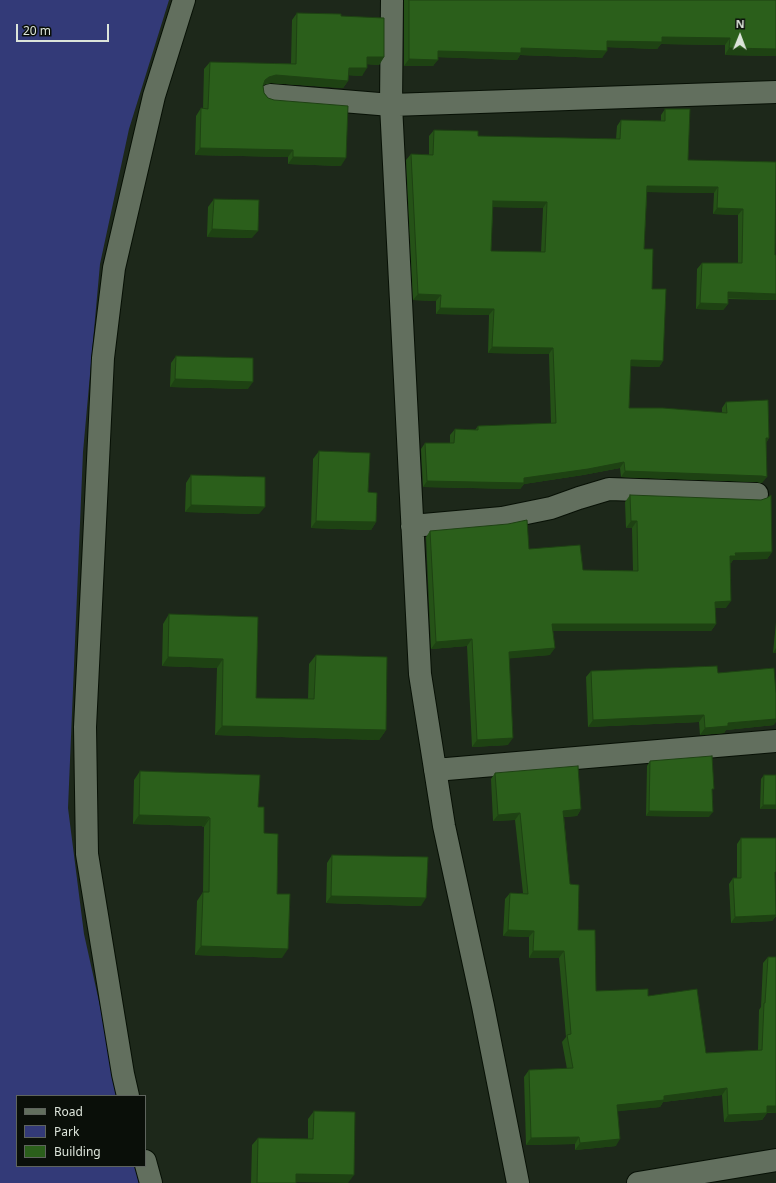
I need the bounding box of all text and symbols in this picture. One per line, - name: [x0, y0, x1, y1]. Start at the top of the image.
- scale bar: [18, 16, 111, 42]
- north arrow: [720, 16, 760, 56]
- text: N: [736, 16, 745, 31]
- text: 20 m: [23, 22, 51, 39]
- legend: [16, 1095, 146, 1167]
- text: Road: [54, 1103, 83, 1120]
- text: Park: [54, 1123, 79, 1140]
- text: Building: [54, 1143, 101, 1160]

